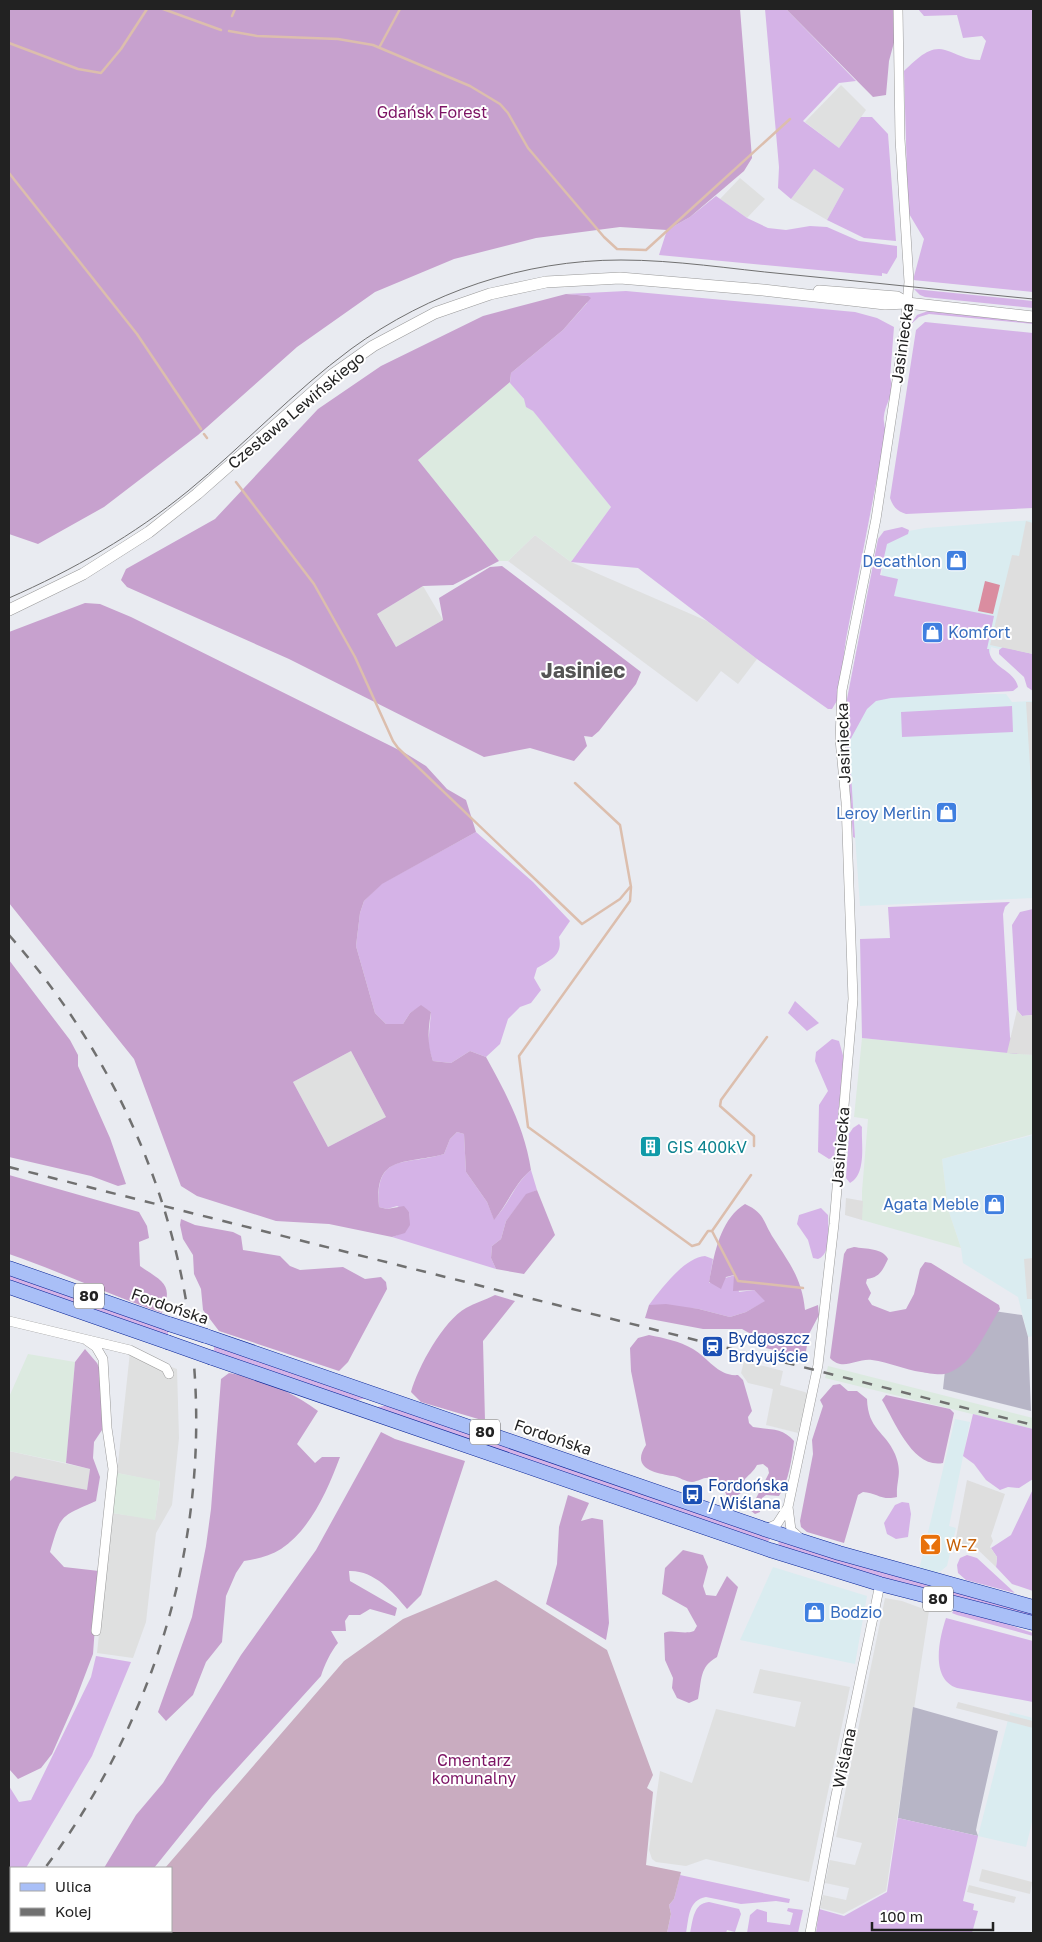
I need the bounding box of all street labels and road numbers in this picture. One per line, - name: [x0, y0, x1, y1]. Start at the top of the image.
- street label: Jasiniecka: [886, 302, 918, 384]
- street label: Czesława Lewińskiego: [224, 347, 368, 473]
- street label: Jasiniecka: [832, 702, 854, 784]
- street label: Jasiniecka: [827, 1106, 853, 1188]
- street label: Fordońska: [129, 1283, 211, 1329]
- road number: 80: [74, 1284, 104, 1308]
- street label: Fordońska: [512, 1414, 594, 1460]
- road number: 80: [470, 1420, 500, 1444]
- road number: 80: [923, 1586, 953, 1612]
- street label: Wiślana: [828, 1726, 860, 1790]

